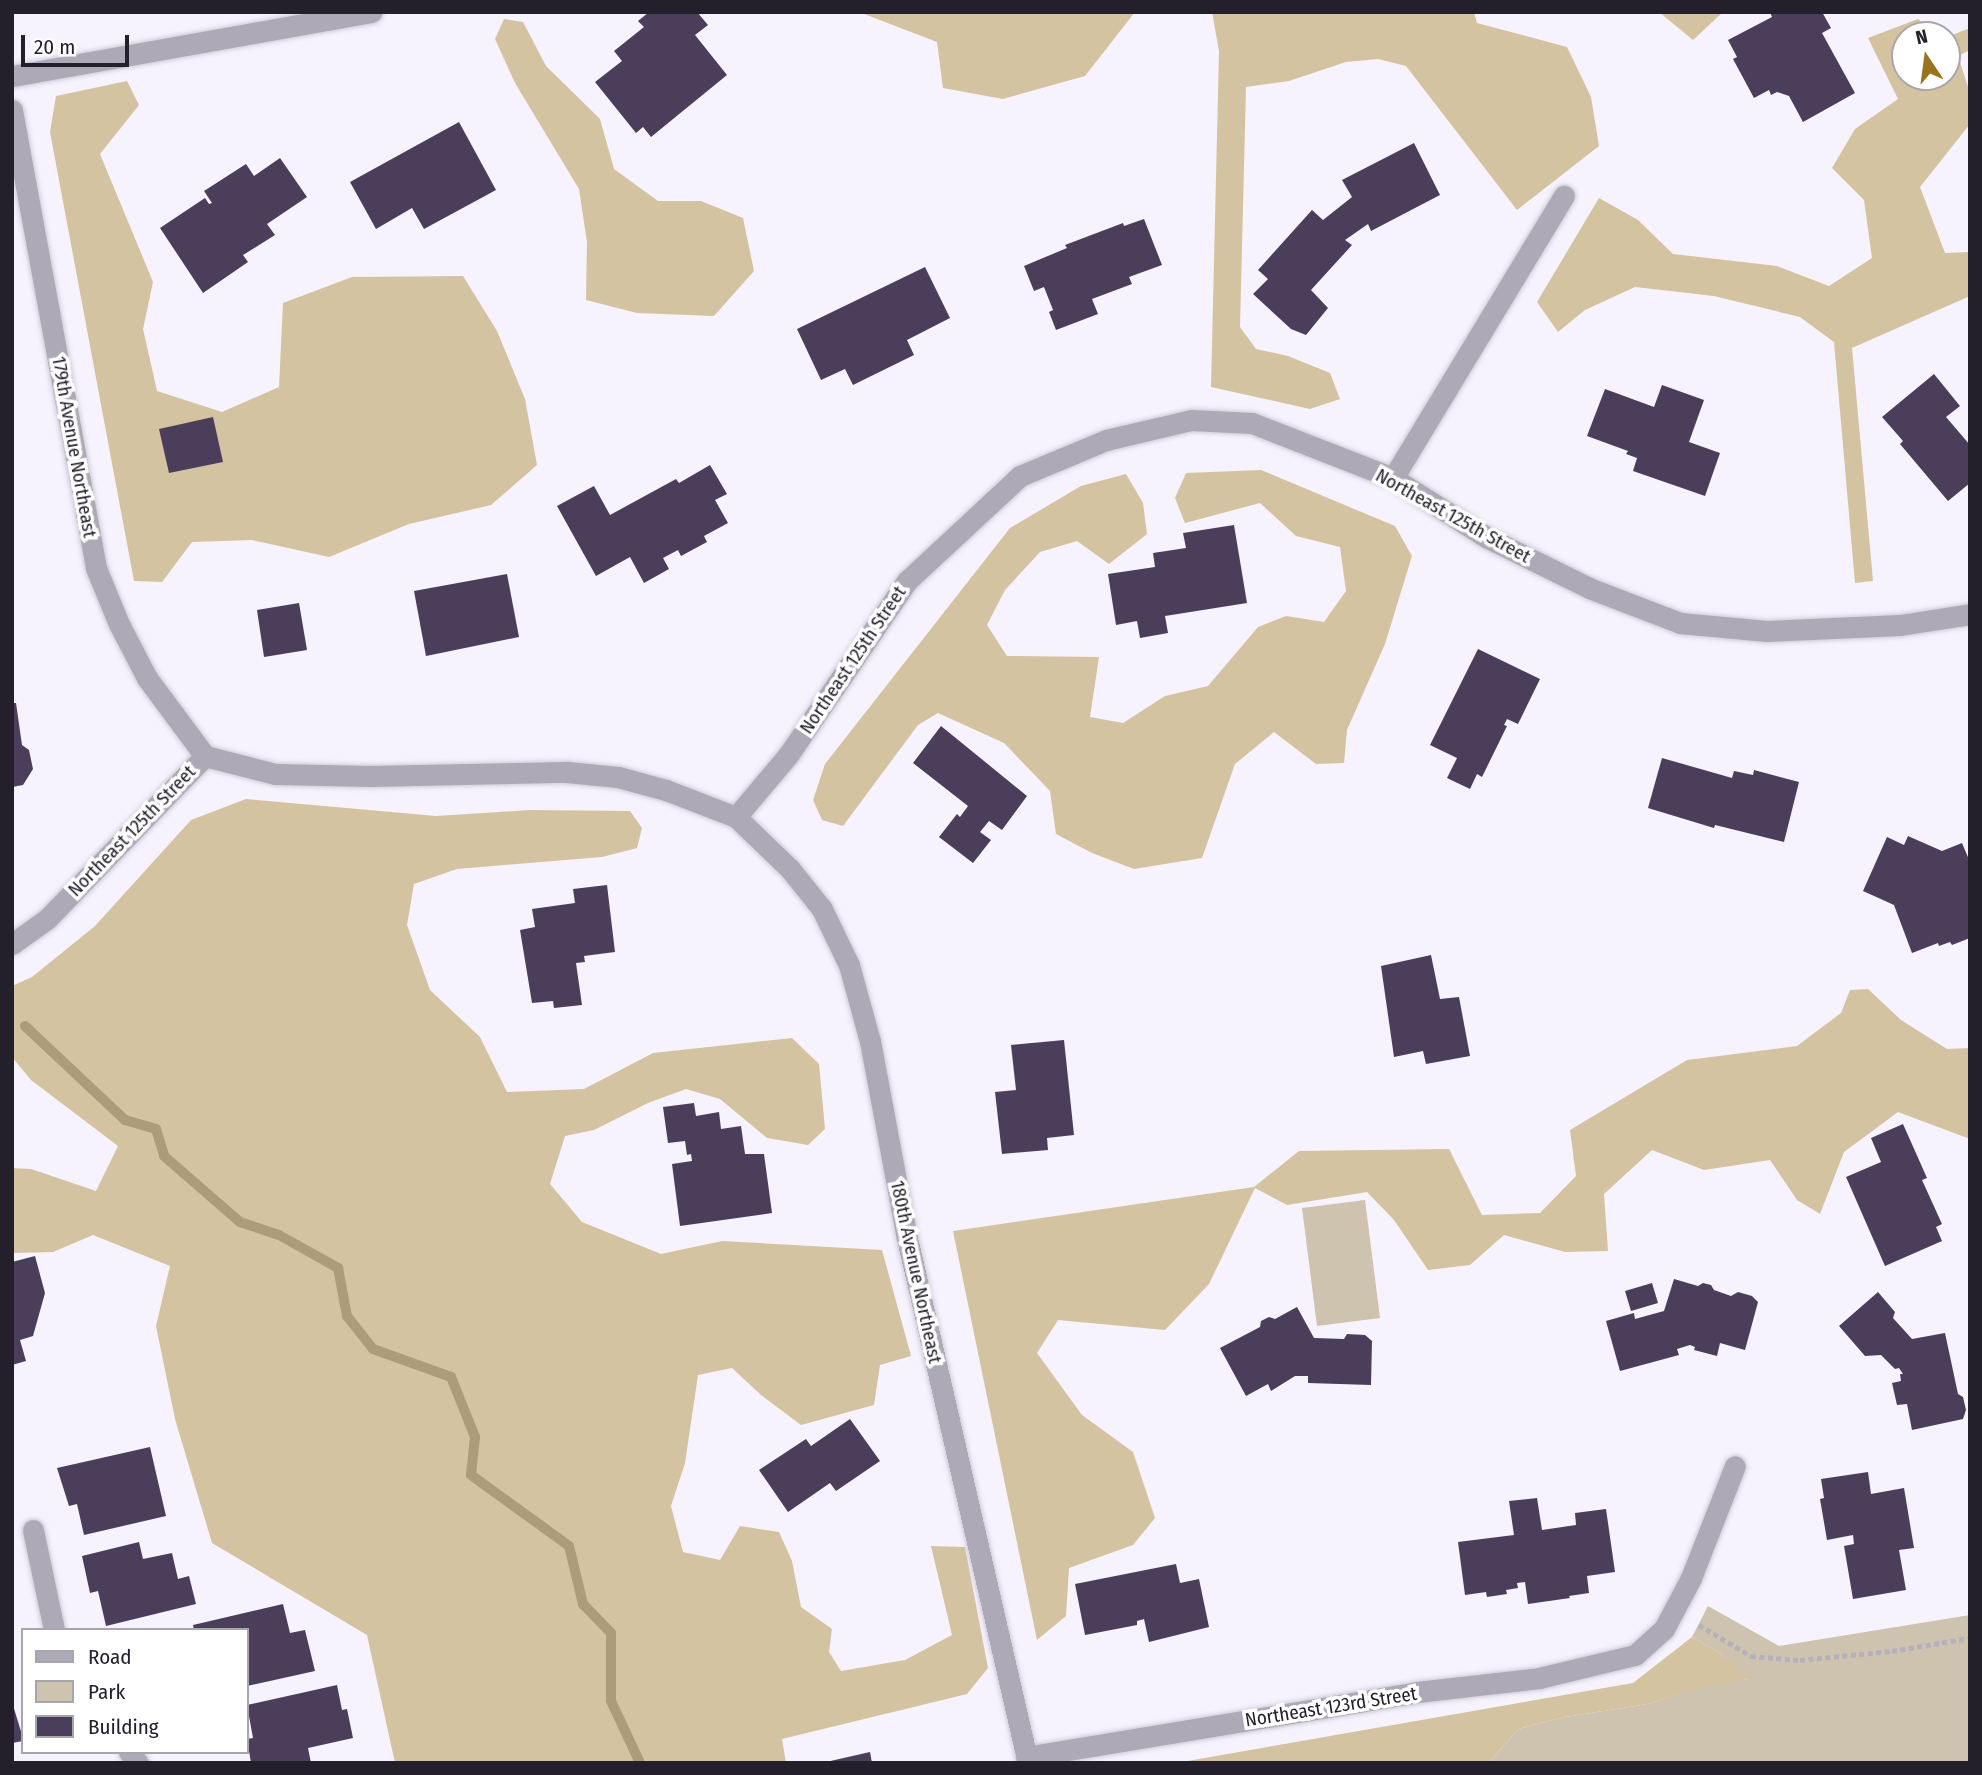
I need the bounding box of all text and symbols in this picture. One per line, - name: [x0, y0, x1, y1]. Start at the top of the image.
- scale bar: [24, 21, 133, 65]
- north arrow: [1891, 21, 1961, 91]
- text: N: [1913, 25, 1930, 49]
- text: 20 m: [34, 34, 75, 60]
- street label: 179th Avenue Northeast: [47, 355, 101, 539]
- street label: Northeast 125th Street: [1372, 464, 1534, 568]
- street label: Northeast 125th Street: [795, 582, 911, 738]
- street label: Northeast 125th Street: [64, 761, 200, 901]
- street label: 180th Avenue Northeast: [885, 1179, 947, 1365]
- legend: [21, 1628, 248, 1754]
- text: Road: [88, 1644, 132, 1670]
- text: Park: [88, 1679, 125, 1705]
- street label: Northeast 123rd Street: [1244, 1682, 1418, 1732]
- text: Building: [88, 1714, 159, 1740]

